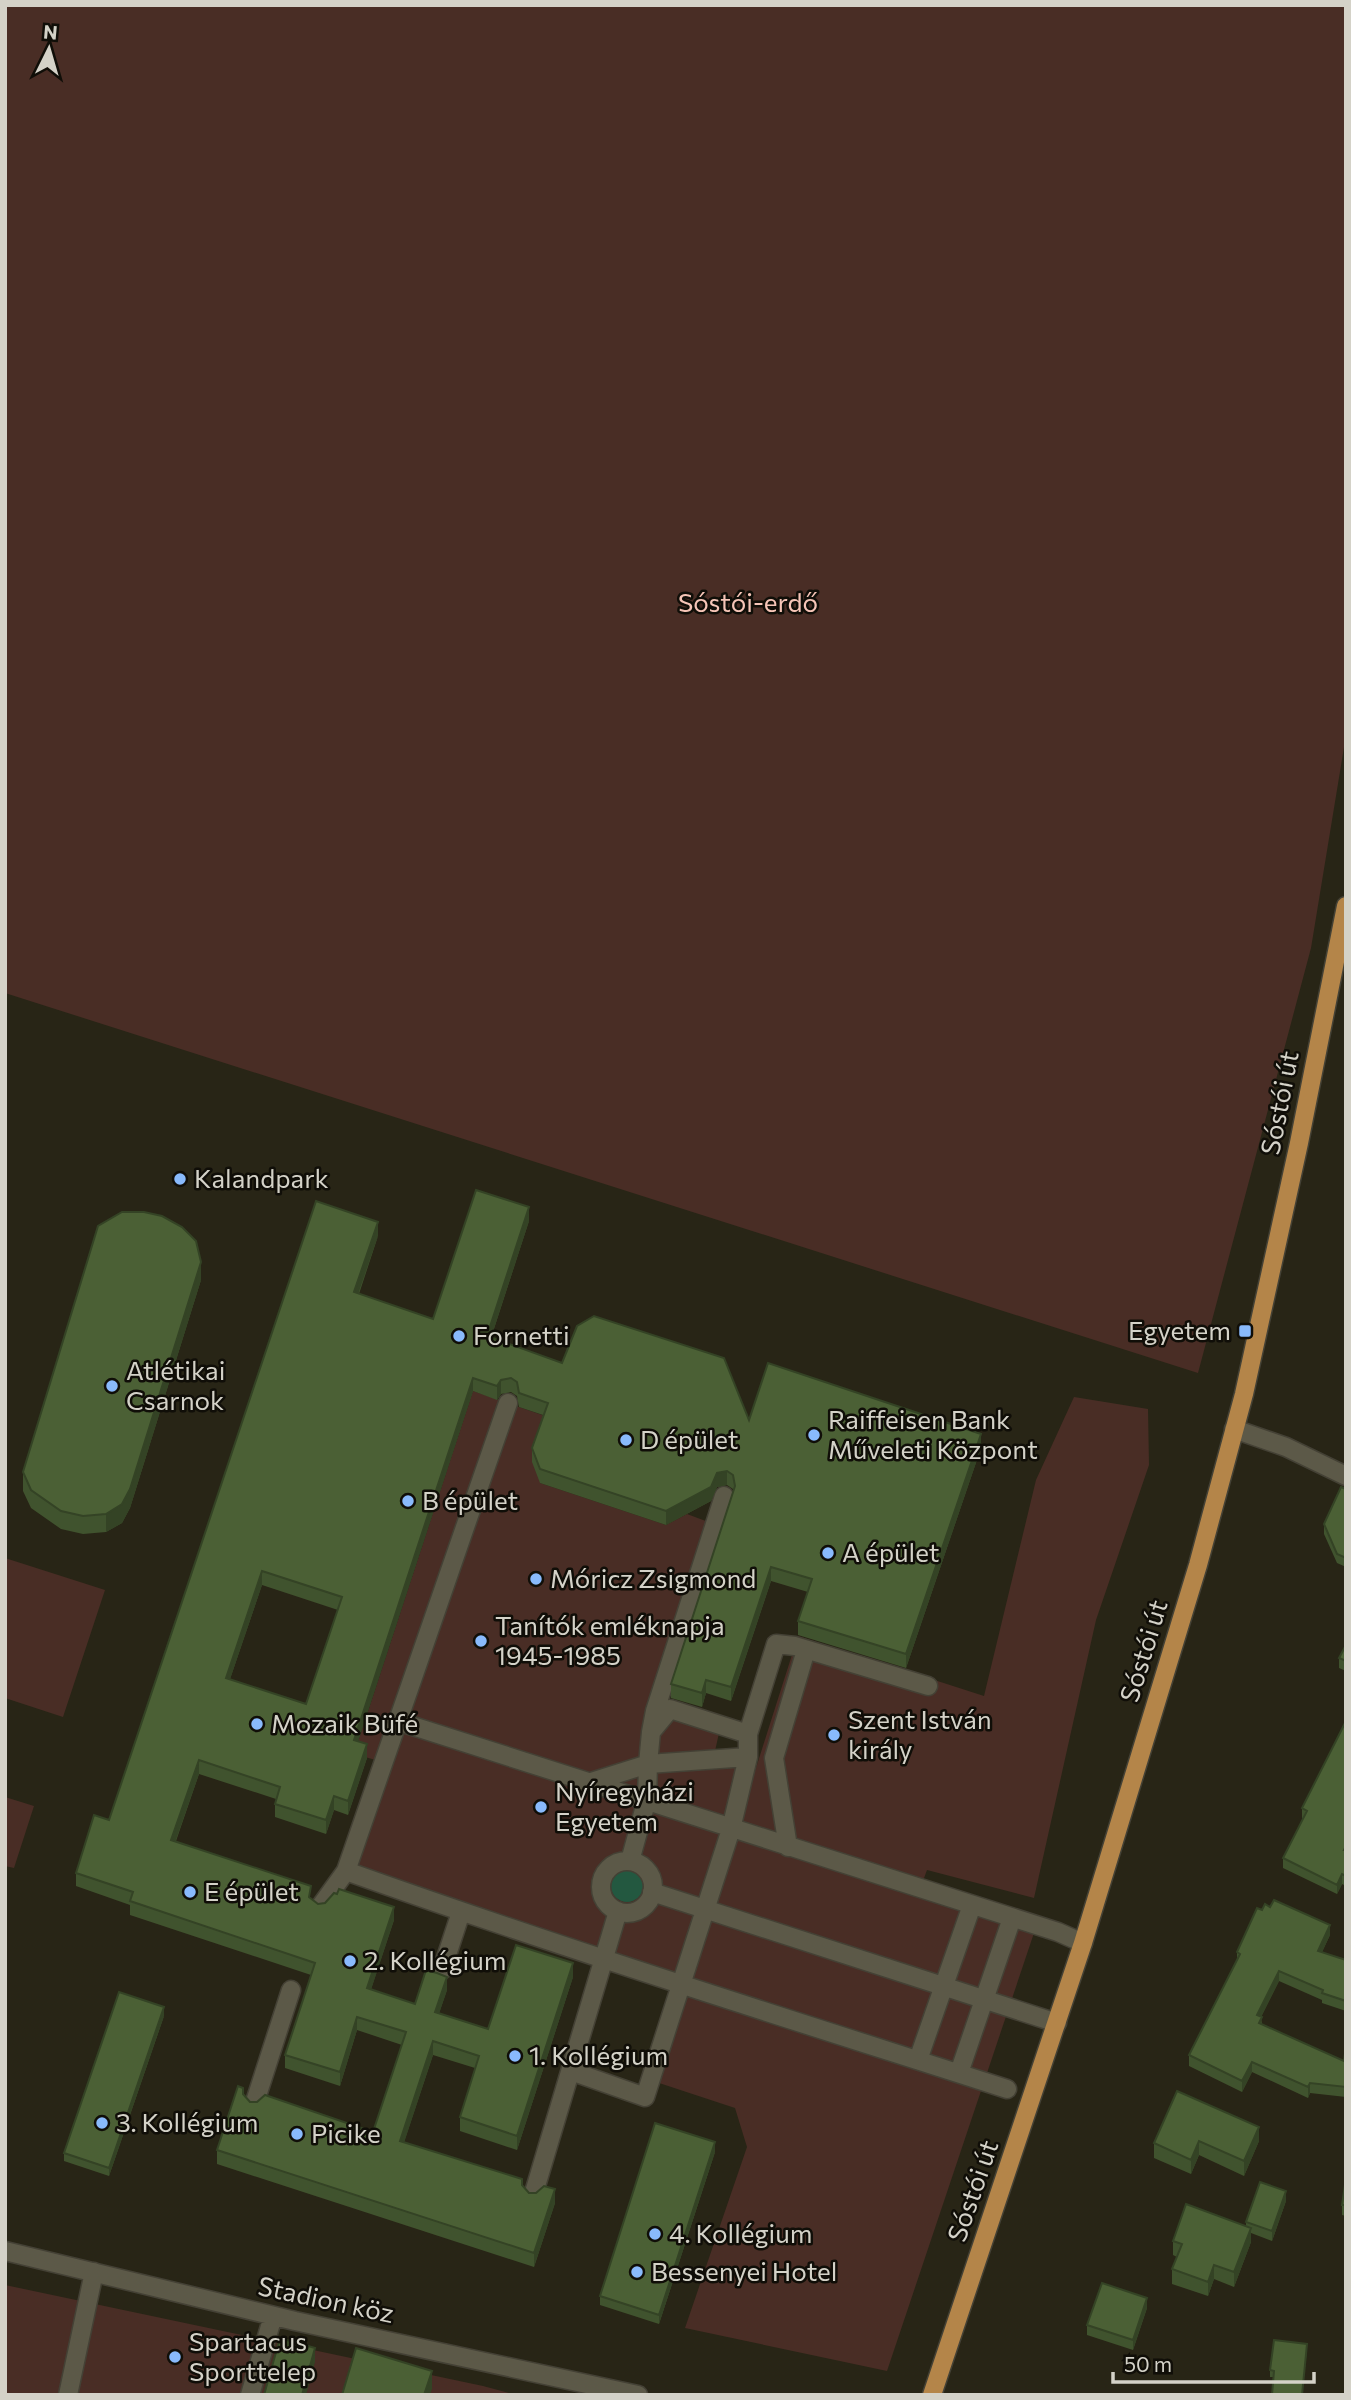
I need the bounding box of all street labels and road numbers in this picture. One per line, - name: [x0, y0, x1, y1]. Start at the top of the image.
- street label: Sóstói út: [1253, 1048, 1304, 1157]
- street label: Sóstói út: [1112, 1596, 1173, 1705]
- street label: Sóstói út: [940, 2136, 1003, 2245]
- street label: Stadion köz: [255, 2269, 397, 2328]

